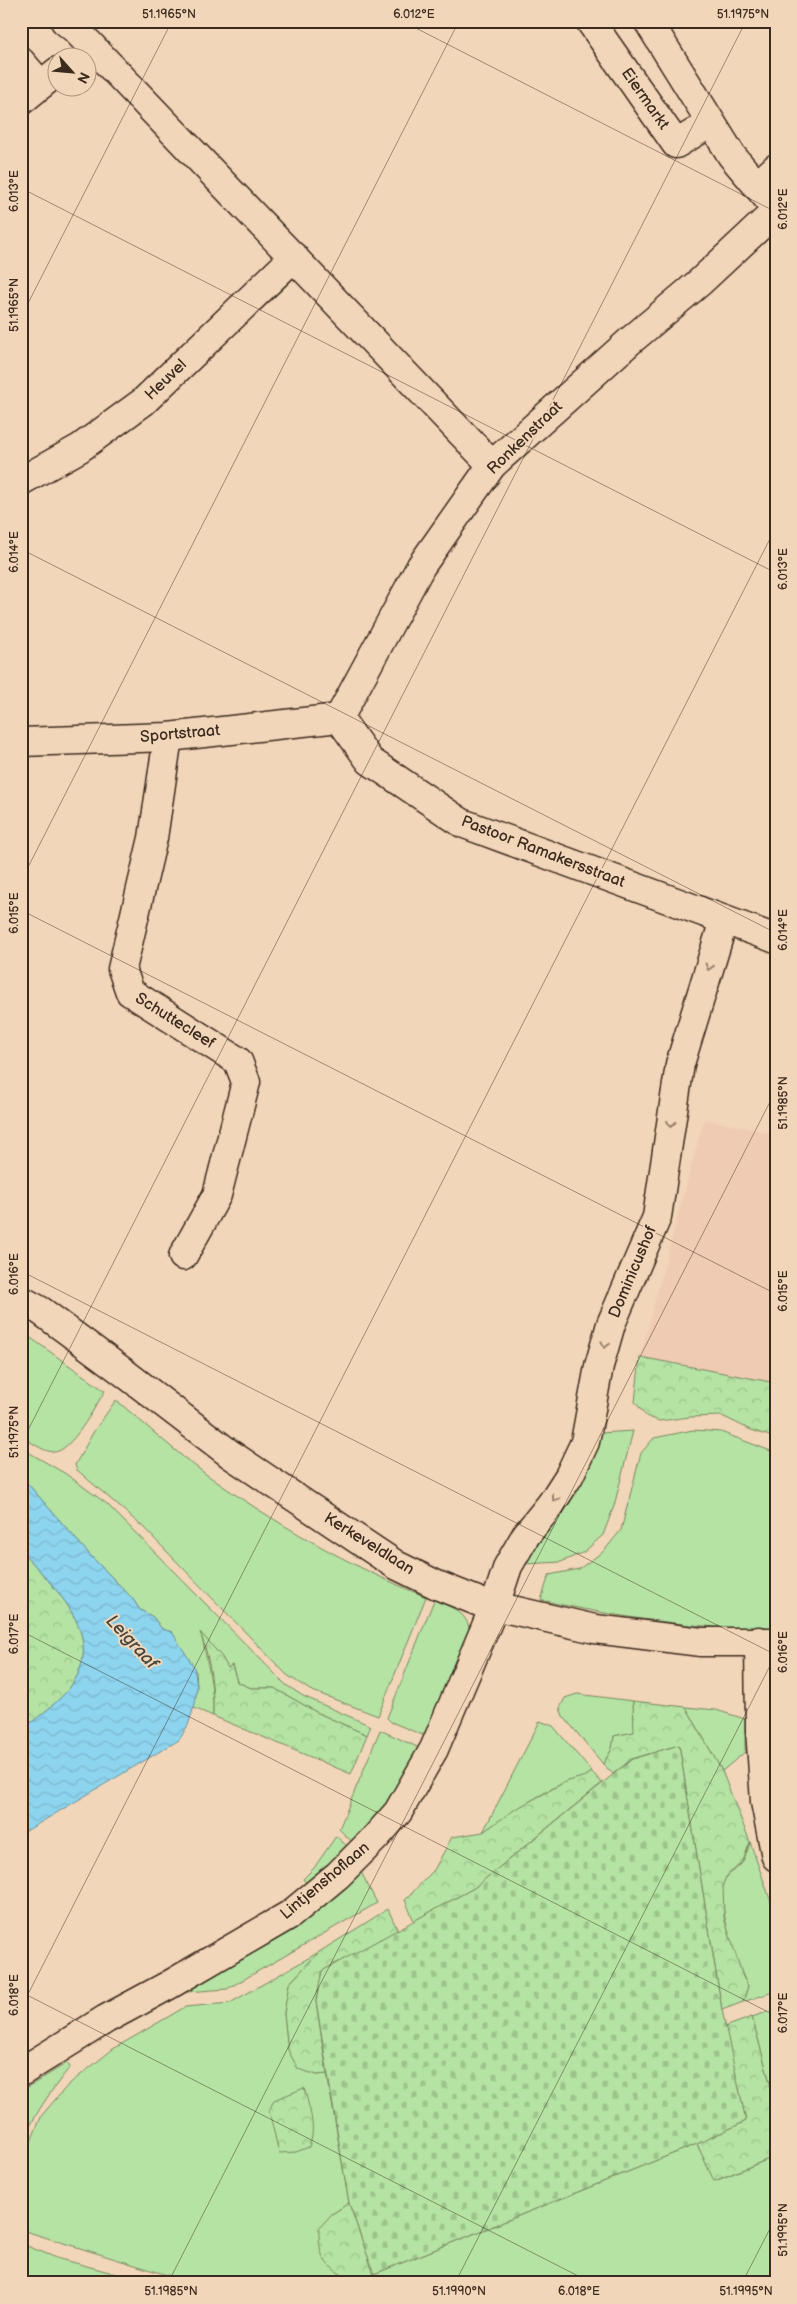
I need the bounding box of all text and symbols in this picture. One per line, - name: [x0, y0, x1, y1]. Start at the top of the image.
- text: 51.1965°N: [142, 7, 196, 22]
- text: 6.012°E: [393, 7, 435, 22]
- text: 51.1975°N: [717, 7, 769, 22]
- north arrow: [48, 48, 98, 98]
- street label: Eiermarkt: [617, 65, 673, 134]
- text: N: [73, 69, 93, 86]
- text: 6.013°E: [7, 170, 22, 212]
- text: 6.012°E: [776, 188, 791, 230]
- text: 51.1965°N: [7, 278, 22, 332]
- street label: Heuvel: [141, 356, 191, 404]
- street label: Ronkenstraat: [484, 397, 567, 478]
- text: 6.014°E: [7, 531, 22, 573]
- text: 6.013°E: [776, 548, 791, 590]
- street label: Sportstraat: [139, 721, 221, 747]
- street label: Pastoor Ramakersstraat: [458, 812, 628, 892]
- text: 6.015°E: [7, 892, 22, 934]
- text: 6.014°E: [776, 909, 791, 951]
- one-way arrow: [705, 962, 715, 970]
- street label: Schuttecleef: [132, 989, 218, 1053]
- text: 51.1985°N: [776, 1076, 791, 1130]
- one-way arrow: [666, 1120, 676, 1129]
- street label: Dominicushof: [605, 1223, 661, 1321]
- text: 6.016°E: [7, 1253, 22, 1295]
- text: 6.015°E: [776, 1270, 791, 1312]
- one-way arrow: [600, 1341, 611, 1350]
- text: 51.1975°N: [7, 1406, 22, 1458]
- one-way arrow: [551, 1493, 561, 1502]
- street label: Kerkeveldlaan: [320, 1509, 418, 1579]
- water label: Leigraaf: [102, 1611, 164, 1675]
- text: 6.017°E: [7, 1614, 22, 1654]
- text: 6.016°E: [776, 1631, 791, 1673]
- street label: Lintjenshoflaan: [277, 1838, 373, 1924]
- text: 6.018°E: [7, 1974, 22, 2016]
- text: 6.017°E: [776, 1993, 791, 2033]
- text: 51.1995°N: [776, 2203, 791, 2257]
- text: 51.1985°N: [144, 2284, 198, 2299]
- text: 51.1990°N: [432, 2284, 486, 2299]
- text: 6.018°E: [558, 2284, 600, 2299]
- text: 51.1995°N: [719, 2284, 773, 2299]

